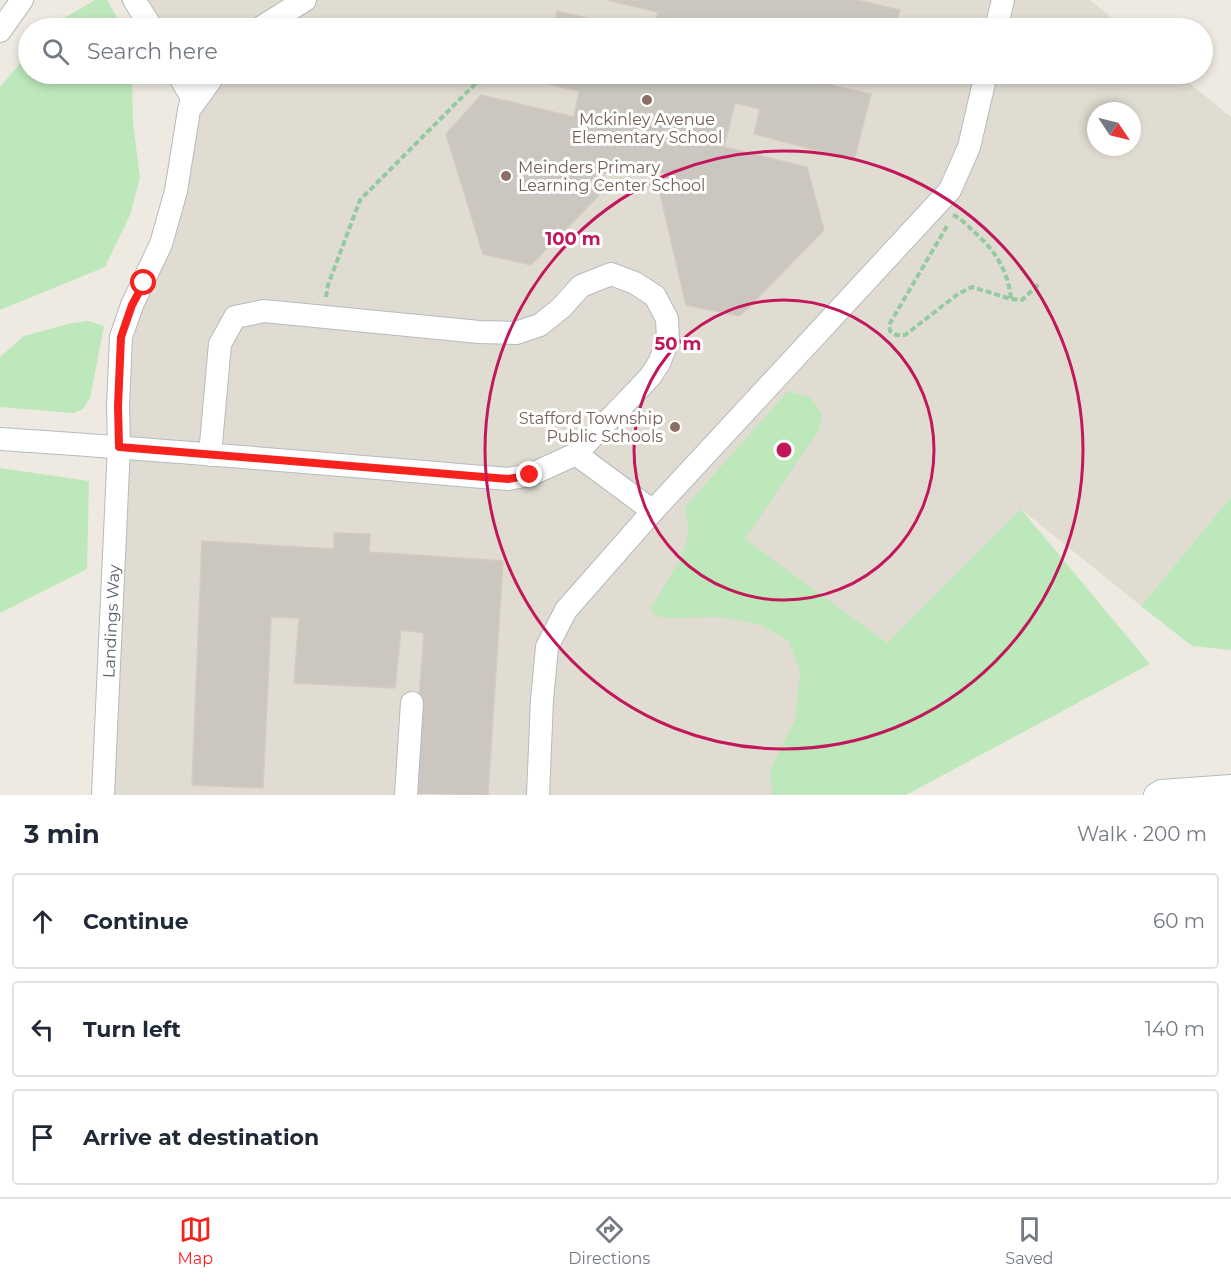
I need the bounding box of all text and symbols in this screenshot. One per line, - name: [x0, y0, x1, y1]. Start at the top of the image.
- search box: [18, 18, 1213, 84]
- icon: search: [39, 35, 72, 68]
- text: Search here: [87, 38, 218, 65]
- marker: Mckinley Avenue Elementary School: [640, 93, 654, 107]
- north arrow: [1087, 102, 1141, 156]
- place label: Mckinley Avenue Elementary School: [572, 110, 722, 147]
- place label: Meinders Primary Learning Center School: [518, 158, 705, 195]
- marker: Meinders Primary Learning Center School: [499, 169, 513, 183]
- text: 100 m: [545, 228, 601, 250]
- route start: [130, 269, 156, 295]
- text: 50 m: [655, 333, 701, 355]
- place label: Stafford Township Public Schools: [519, 409, 663, 446]
- marker: Stafford Township Public Schools: [668, 420, 682, 434]
- centre of rings: [774, 440, 794, 460]
- route end: [516, 461, 542, 487]
- street label: Landings Way: [99, 564, 124, 678]
- text: 3 min: [24, 818, 100, 850]
- text: Walk · 200 m: [1077, 822, 1207, 846]
- icon: ahead: [26, 905, 59, 938]
- text: Continue: [83, 908, 189, 935]
- text: 60 m: [1153, 909, 1205, 933]
- icon: left: [26, 1013, 59, 1046]
- text: Turn left: [83, 1016, 181, 1043]
- text: 140 m: [1145, 1017, 1205, 1041]
- icon: arrive: [26, 1121, 59, 1154]
- text: Arrive at destination: [83, 1124, 319, 1151]
- tab: Map: [178, 1213, 213, 1268]
- tab: Directions: [568, 1213, 650, 1268]
- tab: Saved: [1005, 1213, 1053, 1268]

